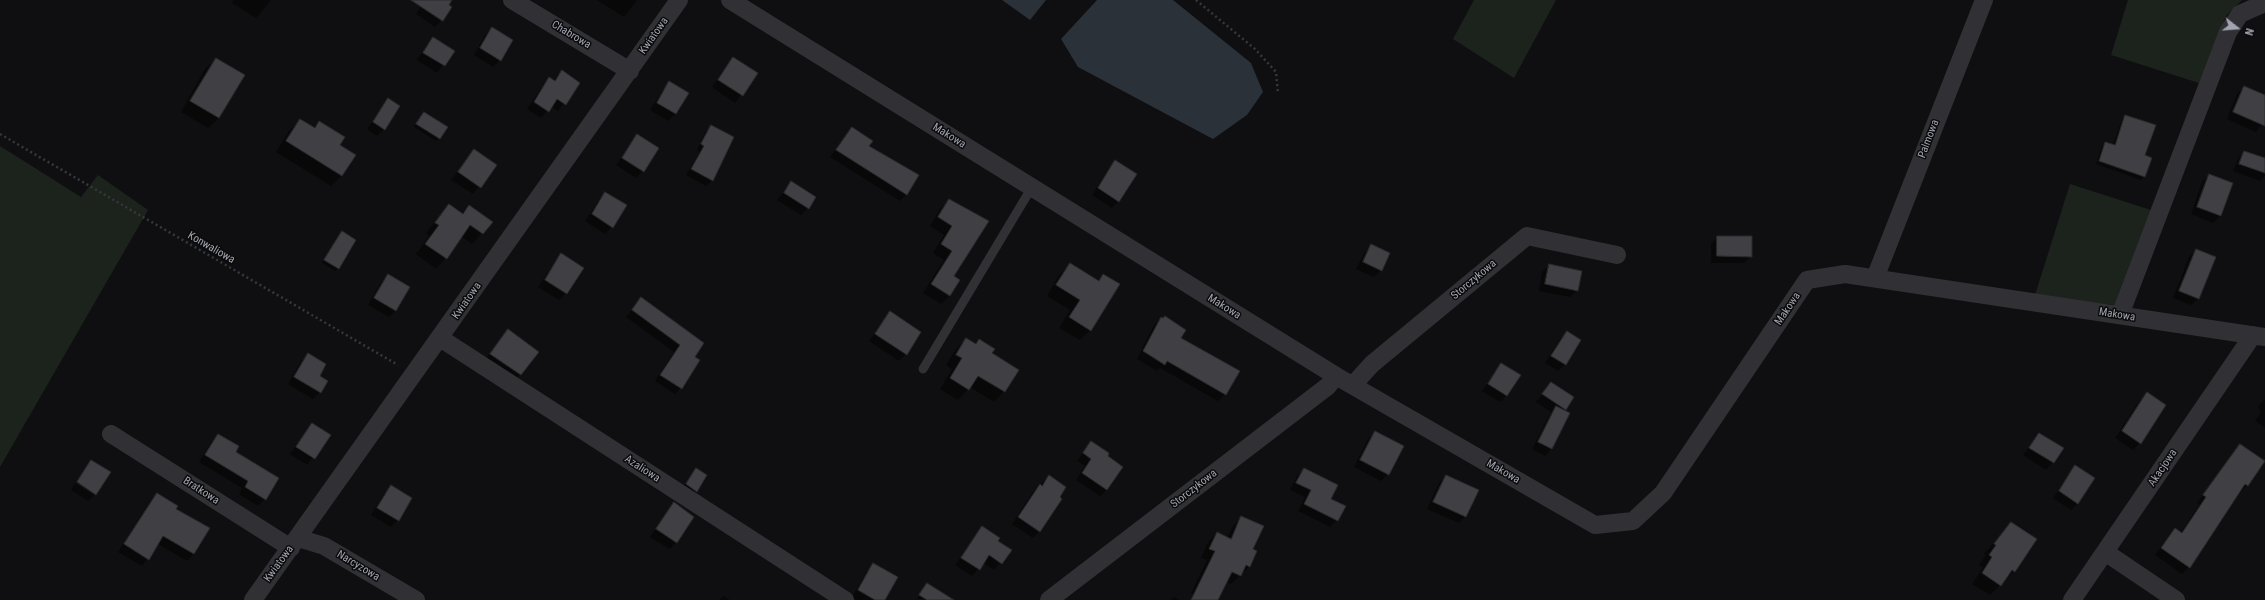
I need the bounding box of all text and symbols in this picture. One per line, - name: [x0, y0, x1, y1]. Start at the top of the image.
- north arrow: [2217, 8, 2257, 48]
- street label: Kwiatowa: [637, 15, 671, 57]
- street label: Chabrowa: [549, 18, 593, 52]
- text: N: [2242, 27, 2256, 37]
- street label: Palmowa: [1916, 118, 1942, 160]
- street label: Makowa: [930, 121, 968, 151]
- street label: Konwaliowa: [185, 229, 237, 267]
- street label: Storczykowa: [1449, 257, 1499, 303]
- street label: Kwiatowa: [450, 280, 484, 322]
- street label: Makowa: [1772, 290, 1804, 328]
- street label: Makowa: [1205, 292, 1243, 322]
- street label: Makowa: [2098, 306, 2136, 324]
- street label: Akacjowa: [2146, 447, 2180, 489]
- street label: Azaliowa: [622, 453, 662, 485]
- street label: Makowa: [1484, 457, 1522, 487]
- street label: Storczykowa: [1168, 467, 1220, 511]
- street label: Bratkowa: [180, 474, 222, 508]
- street label: Kwiatowa: [261, 543, 297, 585]
- street label: Narcyzowa: [334, 548, 382, 584]

